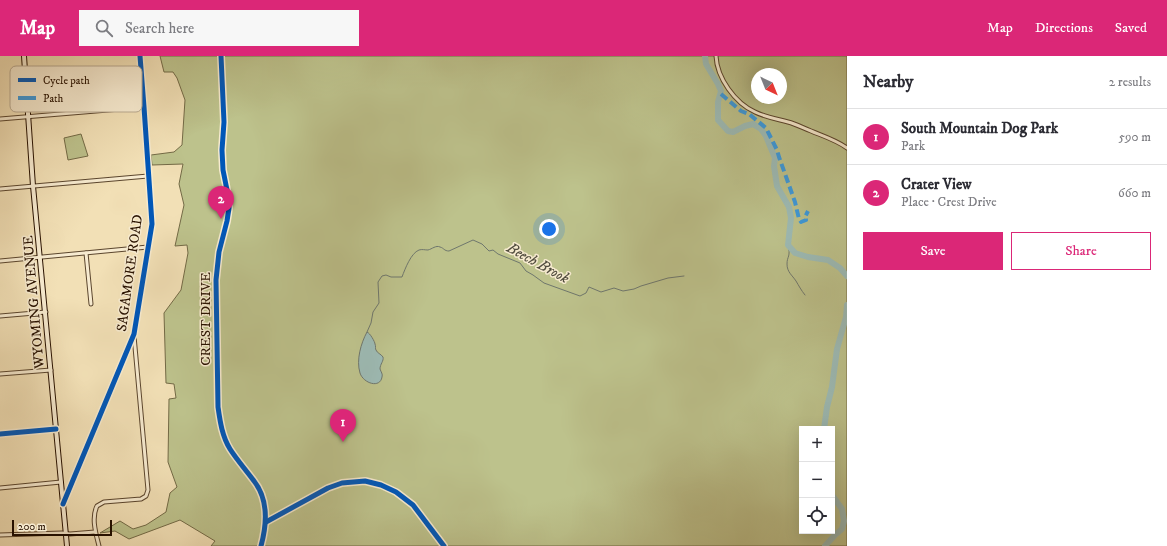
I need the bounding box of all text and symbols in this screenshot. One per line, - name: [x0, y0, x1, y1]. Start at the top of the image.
- search box: [79, 10, 359, 46]
- text: Map: [20, 17, 55, 40]
- icon: search: [93, 17, 115, 39]
- text: Search here: [125, 19, 194, 38]
- text: Map: [987, 19, 1013, 37]
- text: Directions: [1035, 19, 1093, 37]
- text: Saved: [1115, 19, 1147, 37]
- legend: [10, 66, 142, 112]
- north arrow: [751, 68, 787, 104]
- text: Nearby: [863, 71, 913, 93]
- text: Cycle path: [43, 74, 90, 88]
- text: 2 results: [1109, 74, 1151, 90]
- text: Path: [43, 92, 64, 106]
- text: South Mountain Dog Park: [901, 119, 1058, 138]
- text: 1: [874, 129, 878, 145]
- text: 590 m: [1119, 129, 1151, 145]
- text: Park: [901, 138, 925, 154]
- text: Crater View: [901, 175, 972, 194]
- text: 2: [873, 185, 879, 201]
- text: 660 m: [1118, 185, 1151, 201]
- pin: 2: [208, 186, 234, 219]
- text: Place · Crest Drive: [901, 194, 997, 210]
- street label: SAGAMORE ROAD: [113, 213, 147, 333]
- your location: [539, 219, 559, 239]
- button: Save: [863, 232, 1003, 270]
- button: Share: [1011, 232, 1151, 270]
- street label: WYOMING AVENUE: [19, 235, 49, 370]
- water label: Beech Brook: [503, 238, 573, 288]
- street label: CREST DRIVE: [197, 272, 215, 366]
- pin: 1: [330, 409, 356, 442]
- map controls: [799, 426, 835, 534]
- button: +: [799, 426, 835, 462]
- button: −: [799, 462, 835, 498]
- button: locate: [799, 498, 835, 534]
- scale bar: [12, 518, 112, 537]
- text: 200 m: [18, 520, 46, 534]

